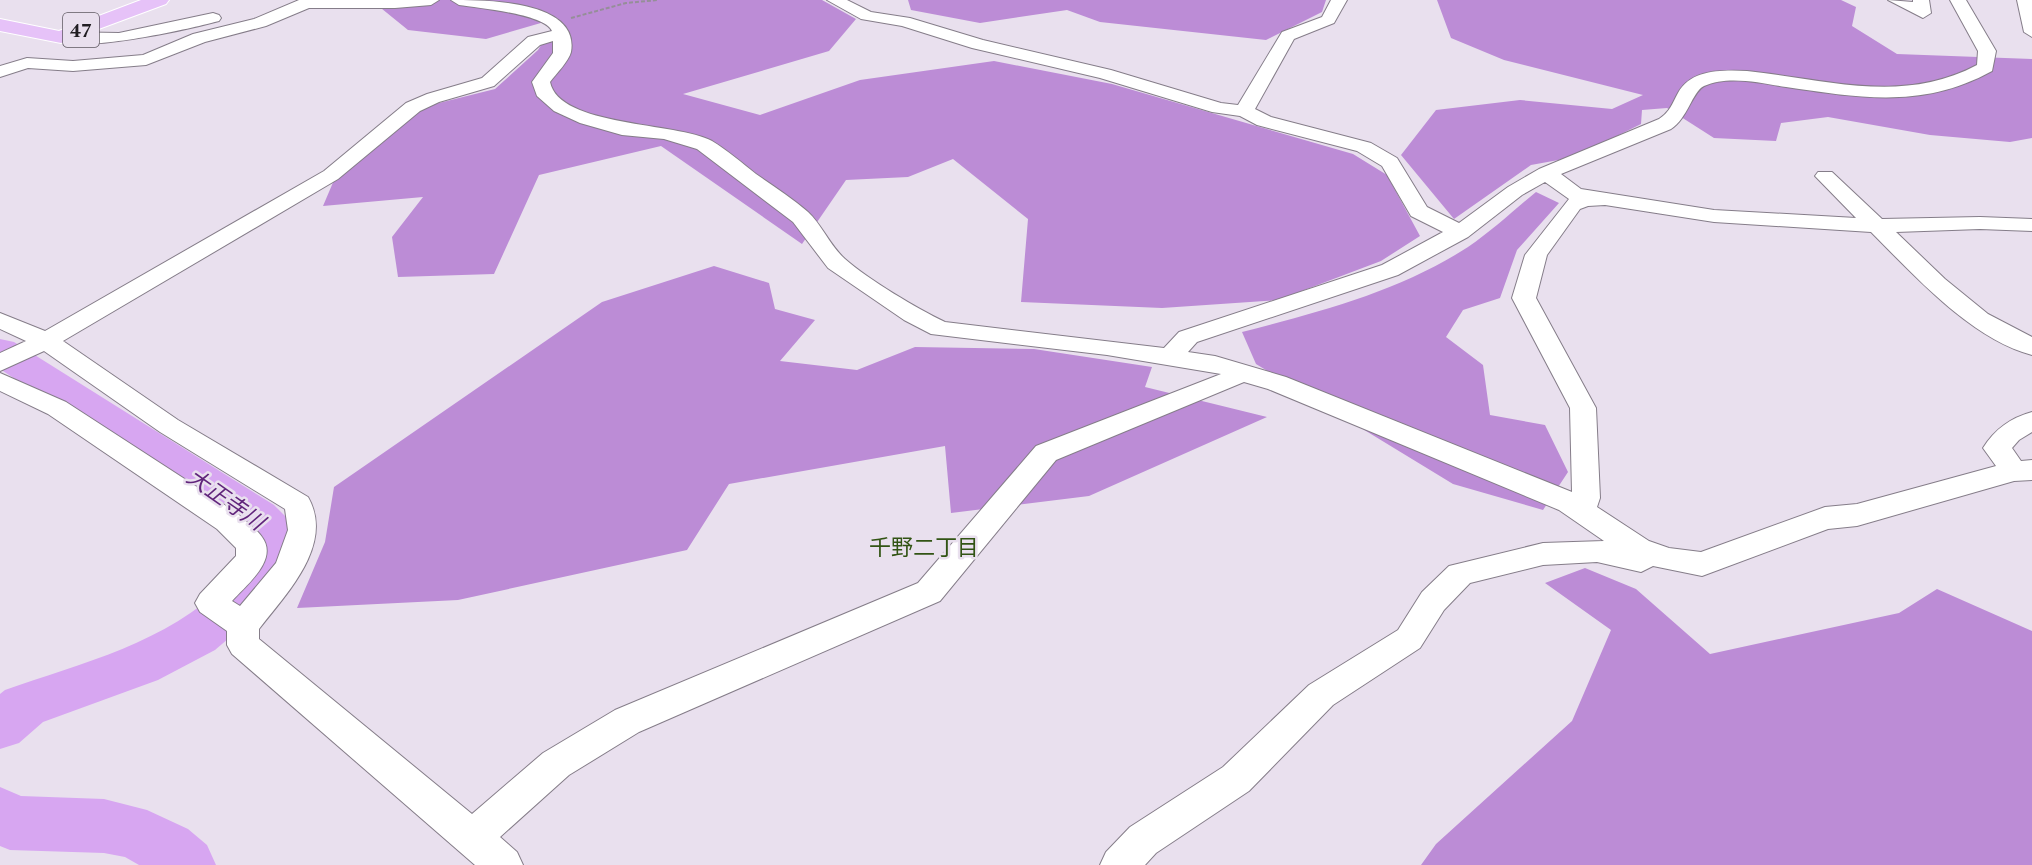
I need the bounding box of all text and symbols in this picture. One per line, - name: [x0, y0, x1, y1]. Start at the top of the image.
- road number: 47: [63, 13, 99, 47]
- water label: 大正寺川: [180, 461, 272, 540]
- district label: 千野二丁目: [869, 532, 979, 565]

